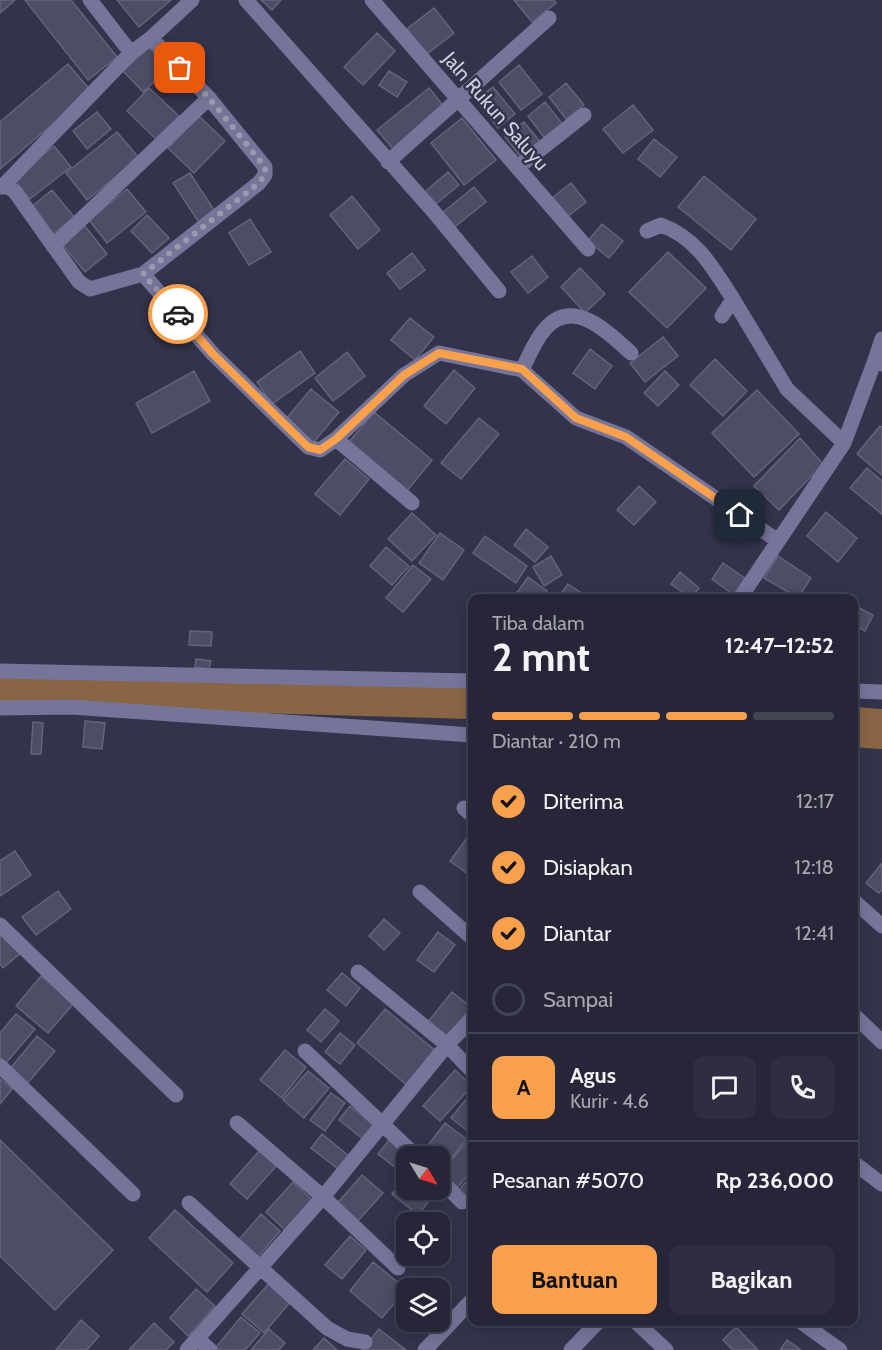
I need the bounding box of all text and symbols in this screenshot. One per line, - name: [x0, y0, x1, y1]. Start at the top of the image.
- pin: [154, 42, 205, 93]
- street label: Jaln Rukun Saluyu: [437, 46, 554, 175]
- icon: bag: [163, 51, 196, 84]
- courier: [148, 284, 208, 344]
- icon: car: [162, 298, 195, 331]
- pin: [714, 489, 765, 540]
- icon: home: [723, 498, 756, 531]
- text: Tiba dalam: [492, 611, 584, 635]
- text: 12:47–12:52: [725, 632, 834, 659]
- text: 2 mnt: [492, 633, 590, 681]
- text: Diantar · 210 m: [492, 729, 621, 753]
- icon: check: [492, 785, 525, 818]
- text: Diterima: [543, 788, 624, 815]
- text: 12:17: [796, 789, 834, 813]
- icon: check: [492, 851, 525, 884]
- text: Disiapkan: [543, 854, 633, 881]
- text: 12:18: [794, 855, 834, 879]
- icon: check: [492, 917, 525, 950]
- text: Diantar: [543, 920, 611, 947]
- text: 12:41: [795, 921, 834, 945]
- text: Sampai: [543, 986, 613, 1013]
- button: chat: [693, 1056, 756, 1119]
- button: phone: [771, 1056, 834, 1119]
- text: Agus: [570, 1062, 616, 1089]
- text: A: [517, 1074, 530, 1101]
- text: Kurir · 4.6: [570, 1089, 649, 1113]
- north arrow: [396, 1146, 450, 1200]
- map controls: [396, 1146, 450, 1332]
- text: Pesanan #5070: [492, 1167, 644, 1194]
- text: Rp 236,000: [716, 1167, 834, 1194]
- button: locate: [396, 1212, 450, 1266]
- button: Bantuan: [492, 1245, 657, 1314]
- button: Bagikan: [669, 1245, 834, 1314]
- button: layers: [396, 1278, 450, 1332]

